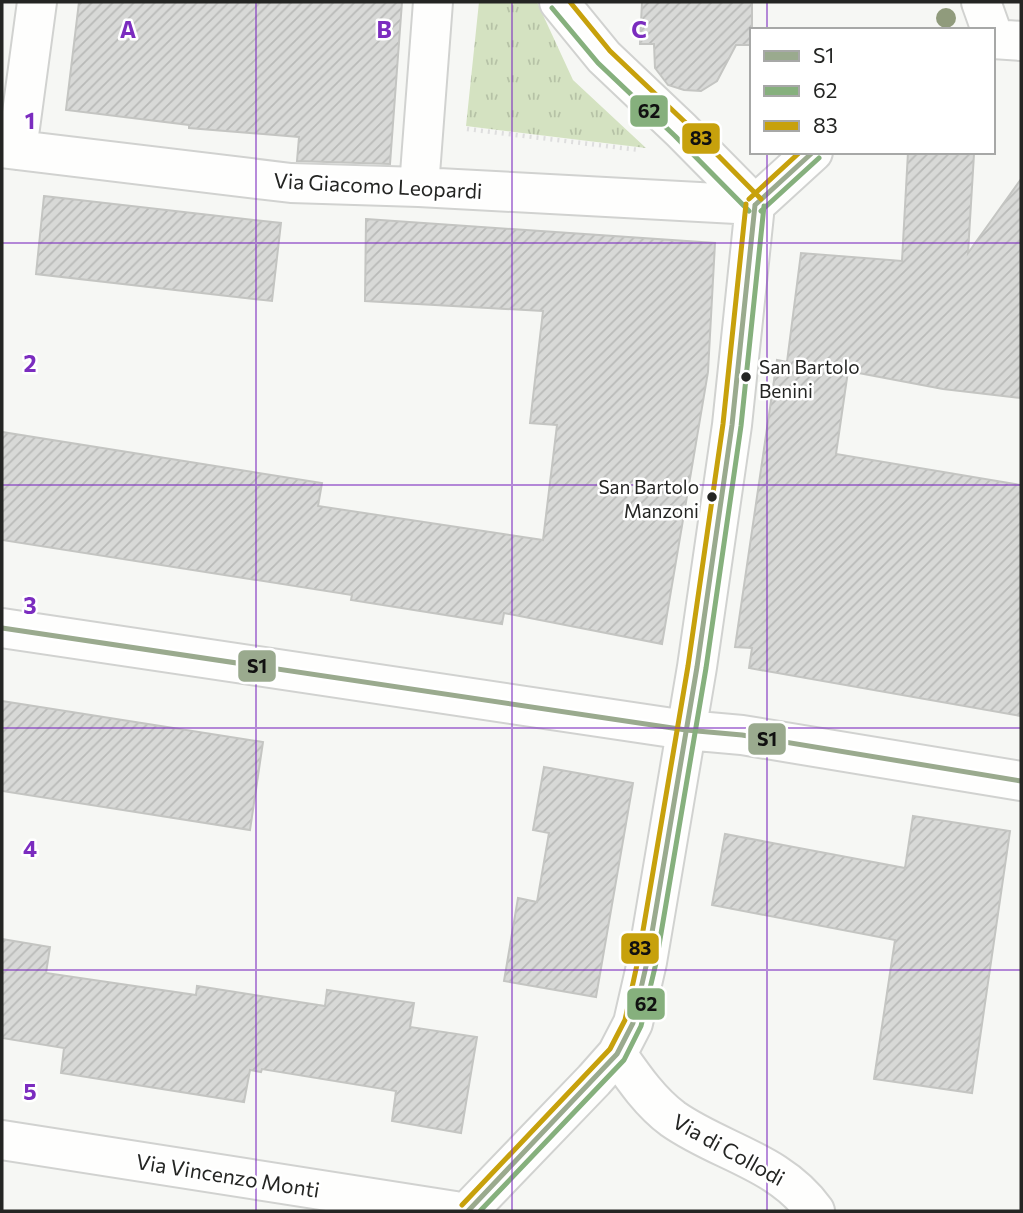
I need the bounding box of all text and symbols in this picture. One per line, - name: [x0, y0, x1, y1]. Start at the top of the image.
- text: A: [120, 15, 137, 43]
- text: B: [376, 15, 392, 43]
- text: C: [631, 15, 647, 43]
- legend: [750, 28, 995, 154]
- text: S1: [813, 42, 834, 67]
- text: 62: [813, 77, 837, 102]
- line badge: 62: [629, 94, 669, 128]
- text: 62: [638, 99, 660, 122]
- text: 1: [25, 106, 35, 134]
- text: 83: [813, 112, 838, 137]
- line badge: 83: [681, 122, 721, 155]
- text: 83: [690, 126, 712, 149]
- street label: Via Giacomo Leopardi: [273, 167, 483, 203]
- text: 2: [23, 349, 37, 377]
- place label: San Bartolo Benini: [759, 355, 860, 402]
- marker: San Bartolo Benini: [739, 370, 753, 384]
- place label: San Bartolo Manzoni: [598, 475, 699, 522]
- marker: San Bartolo Manzoni: [705, 490, 719, 504]
- text: 3: [23, 591, 37, 619]
- line badge: S1: [237, 649, 277, 683]
- text: S1: [247, 654, 267, 677]
- line badge: S1: [747, 722, 787, 756]
- text: S1: [757, 727, 777, 750]
- text: 4: [23, 834, 37, 862]
- line badge: 83: [620, 932, 660, 965]
- text: 83: [629, 936, 651, 959]
- line badge: 62: [626, 987, 666, 1021]
- text: 62: [635, 992, 657, 1015]
- text: 5: [23, 1077, 37, 1105]
- street label: Via di Collodi: [669, 1108, 789, 1190]
- street label: Via Vincenzo Monti: [134, 1148, 322, 1202]

